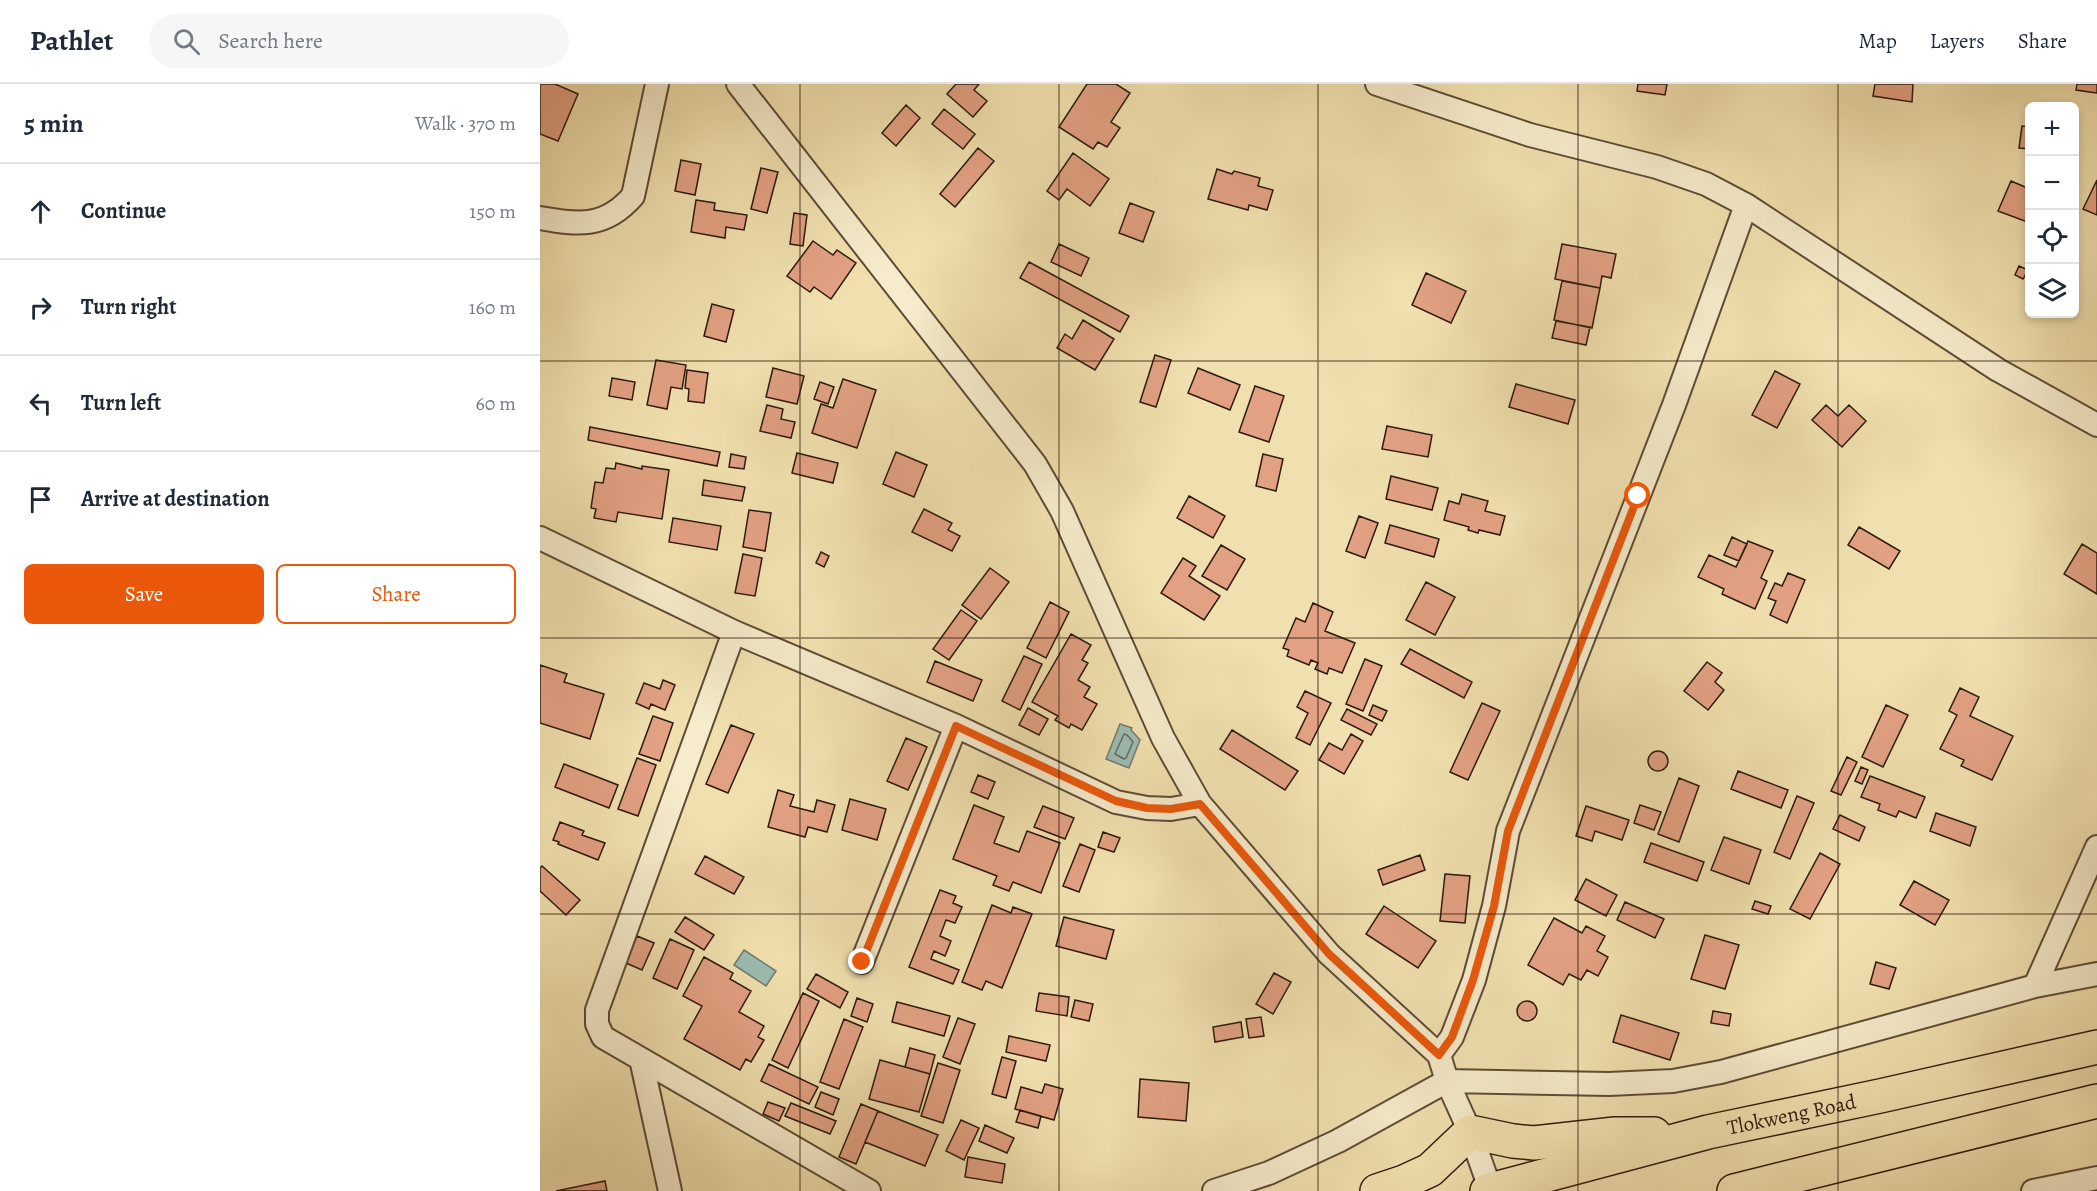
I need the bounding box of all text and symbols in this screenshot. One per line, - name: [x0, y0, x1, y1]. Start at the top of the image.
- search box: [149, 14, 569, 68]
- text: Pathlet: [30, 22, 113, 60]
- icon: search: [170, 25, 203, 58]
- text: Search here: [218, 26, 323, 56]
- text: Map: [1858, 27, 1897, 55]
- text: Layers: [1930, 27, 1985, 55]
- text: Share: [2018, 27, 2067, 55]
- map controls: [2025, 102, 2079, 318]
- button: +: [2025, 102, 2079, 156]
- text: 5 min: [24, 106, 84, 141]
- text: Walk · 370 m: [415, 110, 516, 137]
- button: −: [2025, 156, 2079, 210]
- icon: ahead: [24, 195, 57, 228]
- text: Continue: [81, 196, 166, 226]
- text: 150 m: [469, 198, 516, 225]
- button: locate: [2025, 210, 2079, 264]
- button: layers: [2025, 264, 2079, 318]
- icon: right: [24, 291, 57, 324]
- text: Turn right: [81, 292, 177, 322]
- text: 160 m: [469, 294, 516, 321]
- icon: left: [24, 387, 57, 420]
- text: Turn left: [81, 388, 161, 418]
- text: 60 m: [476, 390, 516, 417]
- route start: [1624, 482, 1650, 508]
- icon: arrive: [24, 483, 57, 516]
- text: Arrive at destination: [81, 484, 270, 514]
- button: Save: [24, 564, 264, 624]
- button: Share: [276, 564, 516, 624]
- route end: [848, 948, 874, 974]
- street label: Tlokweng Road: [1724, 1087, 1859, 1142]

